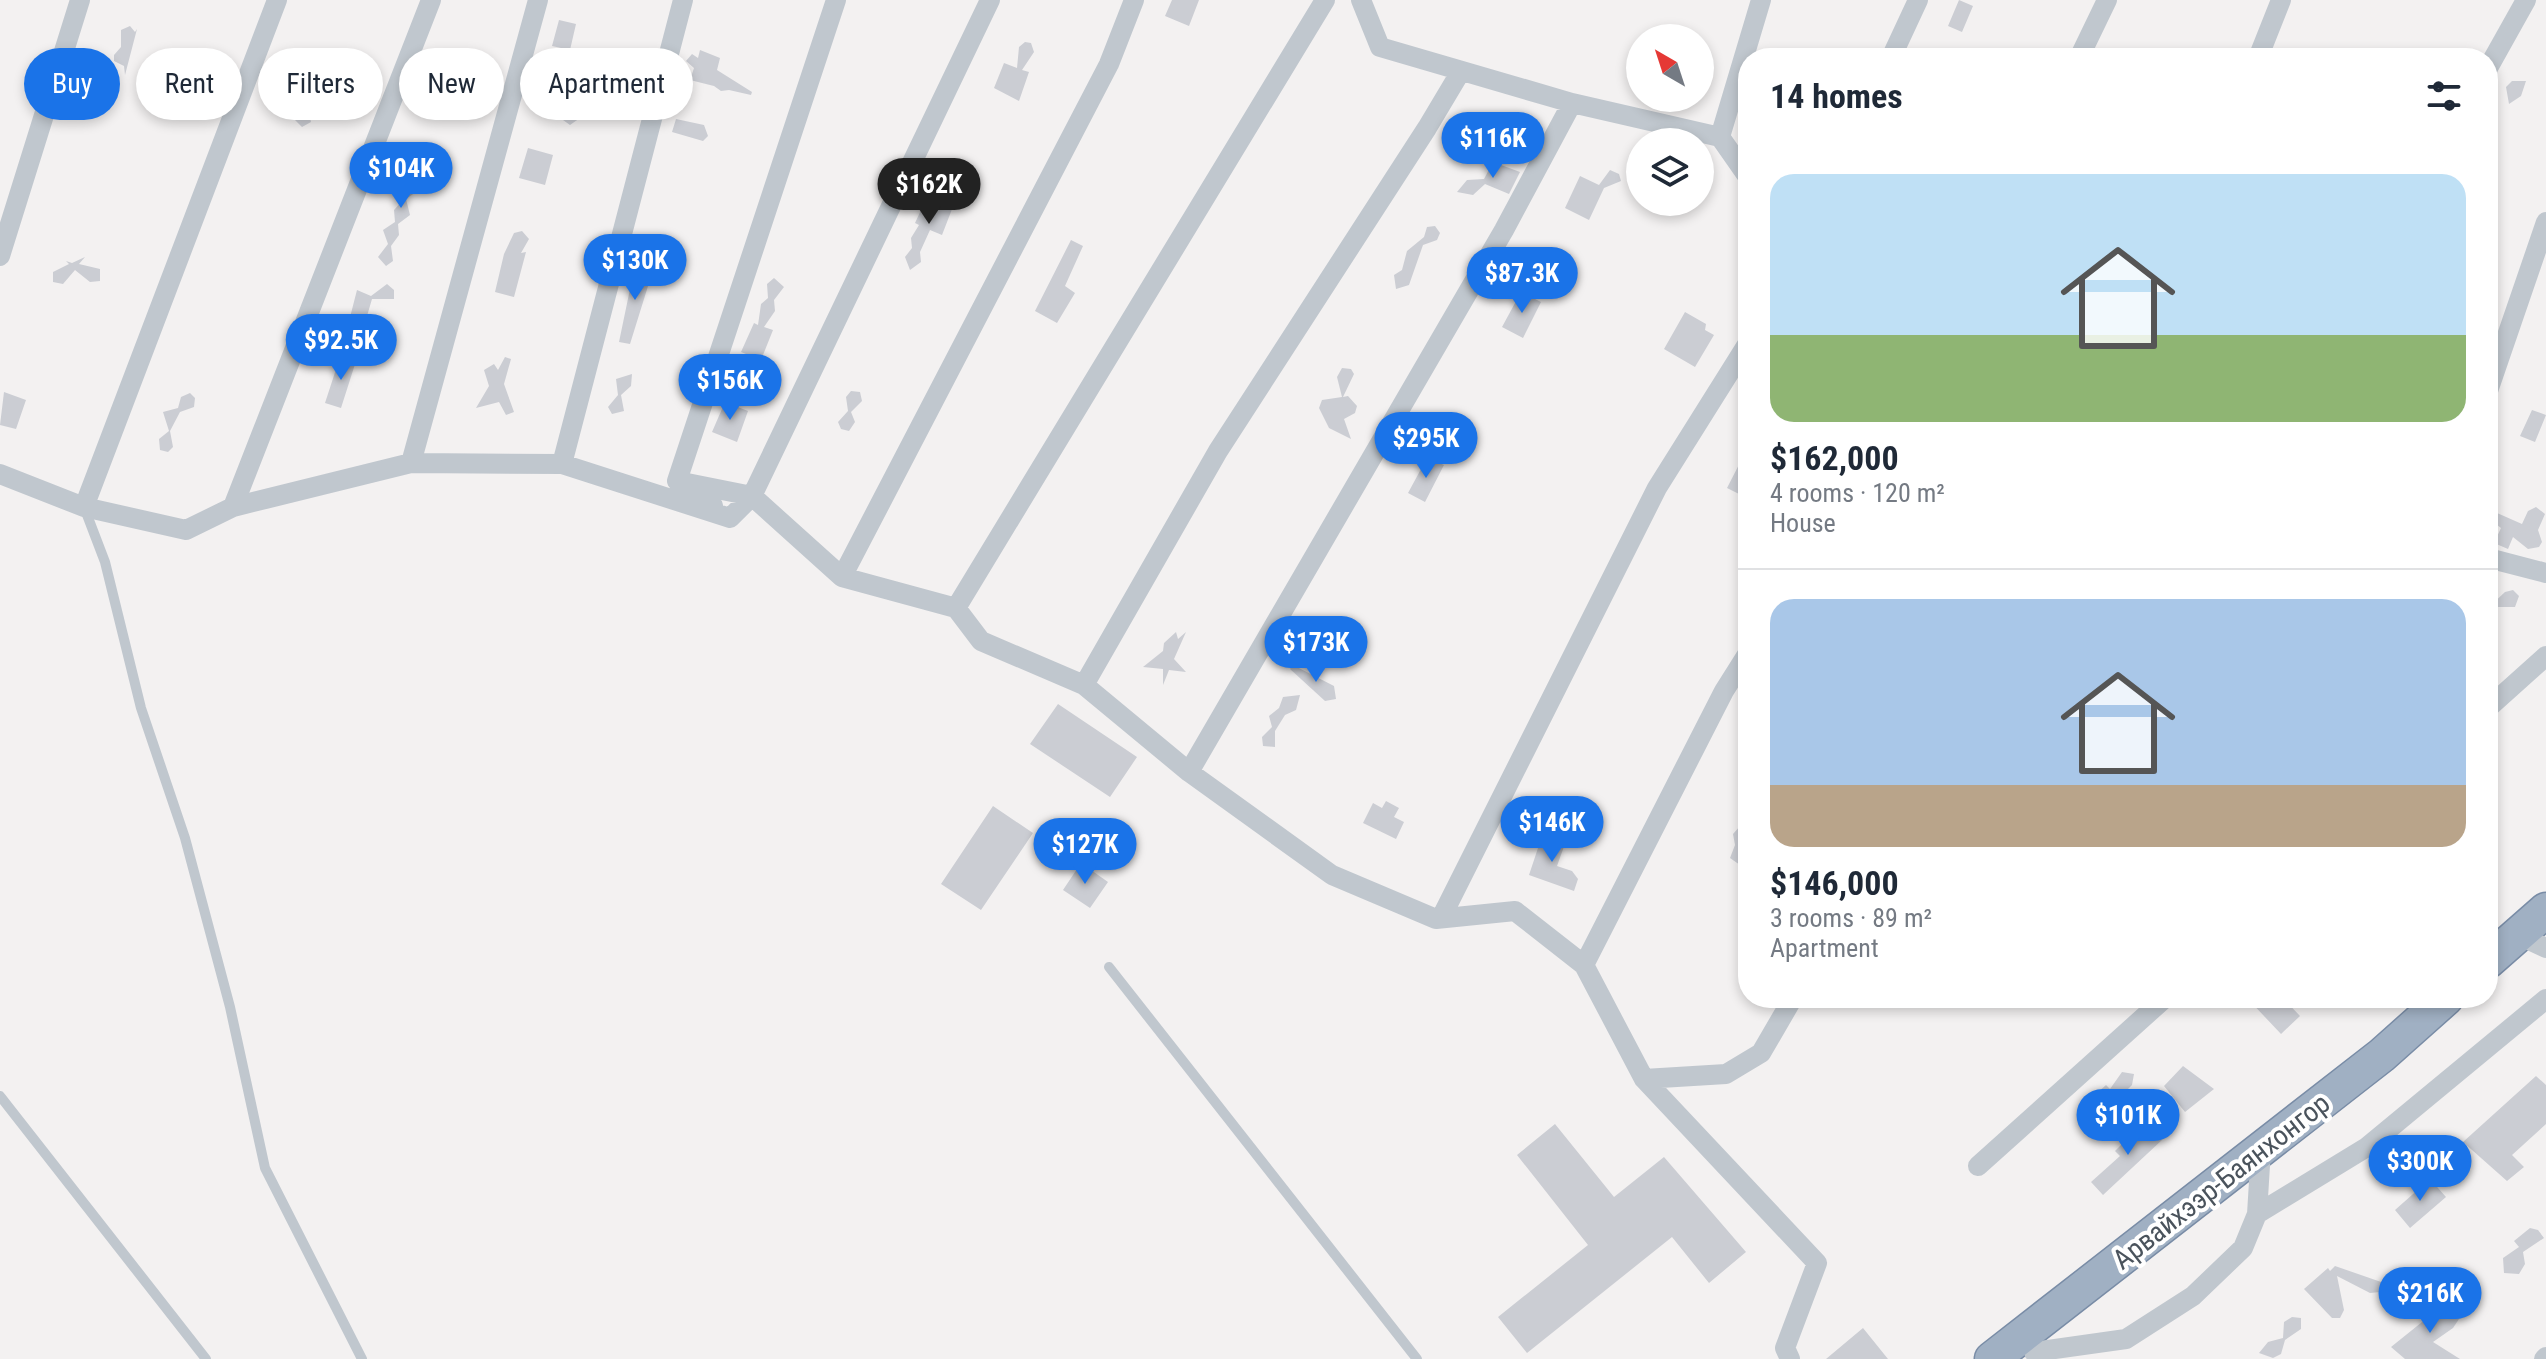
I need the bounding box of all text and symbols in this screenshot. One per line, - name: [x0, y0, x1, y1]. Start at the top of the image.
- north arrow: [1626, 24, 1714, 112]
- map controls: [1626, 24, 1714, 216]
- chip: Buy: [24, 48, 120, 120]
- chip: Rent: [136, 48, 242, 120]
- chip: Filters: [258, 48, 383, 120]
- chip: New: [399, 48, 504, 120]
- chip: Apartment: [520, 48, 693, 120]
- icon: filters: [2422, 74, 2466, 118]
- text: 14 homes: [1770, 76, 1903, 116]
- pin: $116K: [1437, 112, 1549, 180]
- text: $116K: [1460, 123, 1526, 153]
- button: layers: [1626, 128, 1714, 216]
- pin: $104K: [345, 142, 457, 210]
- text: $104K: [368, 153, 434, 183]
- pin: $162K: [873, 158, 985, 226]
- text: $162K: [896, 169, 962, 199]
- icon: home: [2046, 226, 2190, 370]
- pin: $130K: [579, 234, 691, 302]
- text: $130K: [602, 245, 668, 275]
- pin: $87.3K: [1457, 247, 1587, 315]
- text: $87.3K: [1485, 258, 1559, 288]
- pin: $92.5K: [276, 314, 406, 382]
- text: $92.5K: [304, 325, 378, 355]
- pin: $156K: [674, 354, 786, 422]
- text: $156K: [697, 365, 763, 395]
- pin: $295K: [1370, 412, 1482, 480]
- text: $295K: [1393, 423, 1459, 453]
- text: $162,000: [1770, 438, 1899, 478]
- text: 4 rooms · 120 m²: [1770, 478, 1945, 508]
- text: House: [1770, 508, 1836, 538]
- pin: $173K: [1260, 616, 1372, 684]
- text: $173K: [1283, 627, 1349, 657]
- icon: home: [2046, 651, 2190, 795]
- pin: $146K: [1496, 796, 1608, 864]
- text: $146K: [1519, 807, 1585, 837]
- pin: $127K: [1029, 818, 1141, 886]
- text: $127K: [1052, 829, 1118, 859]
- text: $146,000: [1770, 863, 1899, 903]
- text: 3 rooms · 89 m²: [1770, 903, 1932, 933]
- text: Apartment: [1770, 933, 1879, 963]
- street label: Арвайхээр-Баянхонгор: [2106, 1086, 2336, 1276]
- pin: $101K: [2072, 1089, 2184, 1157]
- text: $101K: [2095, 1100, 2161, 1130]
- pin: $300K: [2364, 1135, 2476, 1203]
- text: $300K: [2387, 1146, 2453, 1176]
- pin: $216K: [2374, 1267, 2486, 1335]
- text: $216K: [2397, 1278, 2463, 1308]

